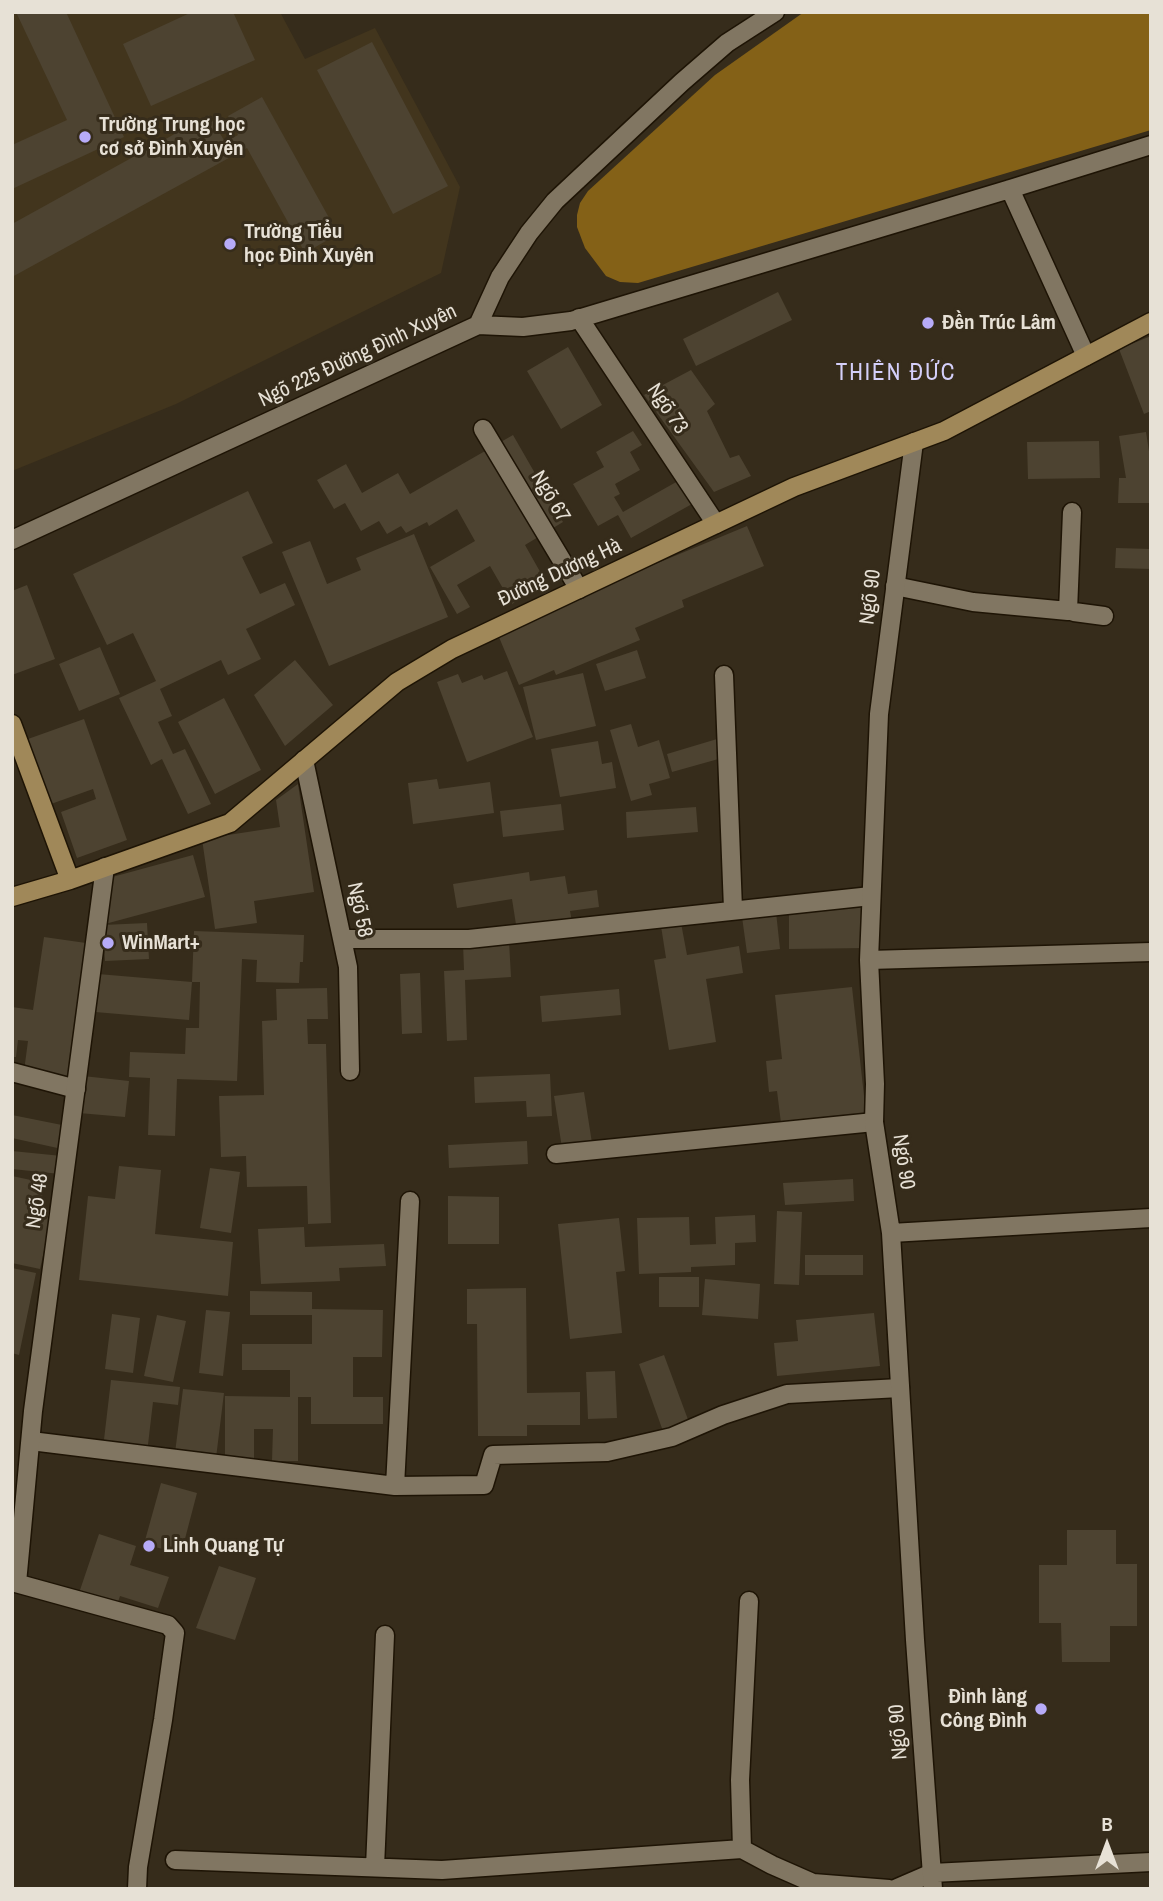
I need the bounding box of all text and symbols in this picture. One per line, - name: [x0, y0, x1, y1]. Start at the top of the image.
- place label: Trường Trung học cơ sở Đình Xuyên: [99, 112, 245, 162]
- marker: Trường Trung học cơ sở Đình Xuyên: [77, 129, 93, 145]
- place label: Trường Tiểu học Đình Xuyên: [244, 219, 374, 269]
- marker: Trường Tiểu học Đình Xuyên: [222, 236, 238, 252]
- street label: Ngõ 225 Đường Đình Xuyên: [255, 299, 461, 413]
- place label: Đền Trúc Lâm: [942, 310, 1056, 336]
- marker: Đền Trúc Lâm: [920, 315, 936, 331]
- district label: THIÊN ĐỨC: [837, 360, 955, 388]
- street label: Ngõ 73: [641, 379, 693, 439]
- street label: Ngõ 67: [525, 467, 575, 527]
- street label: Đường Dương Hà: [494, 533, 626, 613]
- street label: Ngõ 90: [855, 568, 887, 626]
- street label: Ngõ 58: [341, 880, 377, 940]
- place label: WinMart+: [122, 930, 200, 956]
- marker: WinMart+: [100, 935, 116, 951]
- street label: Ngõ 90: [887, 1133, 919, 1191]
- street label: Ngõ 48: [22, 1172, 54, 1230]
- place label: Linh Quang Tự: [163, 1533, 283, 1559]
- marker: Linh Quang Tự: [141, 1538, 157, 1554]
- place label: Đình làng Công Đình: [940, 1684, 1027, 1734]
- marker: Đình làng Công Đình: [1033, 1701, 1049, 1717]
- street label: Ngõ 90: [884, 1703, 914, 1761]
- north arrow: [1072, 1810, 1142, 1880]
- text: B: [1101, 1811, 1113, 1837]

